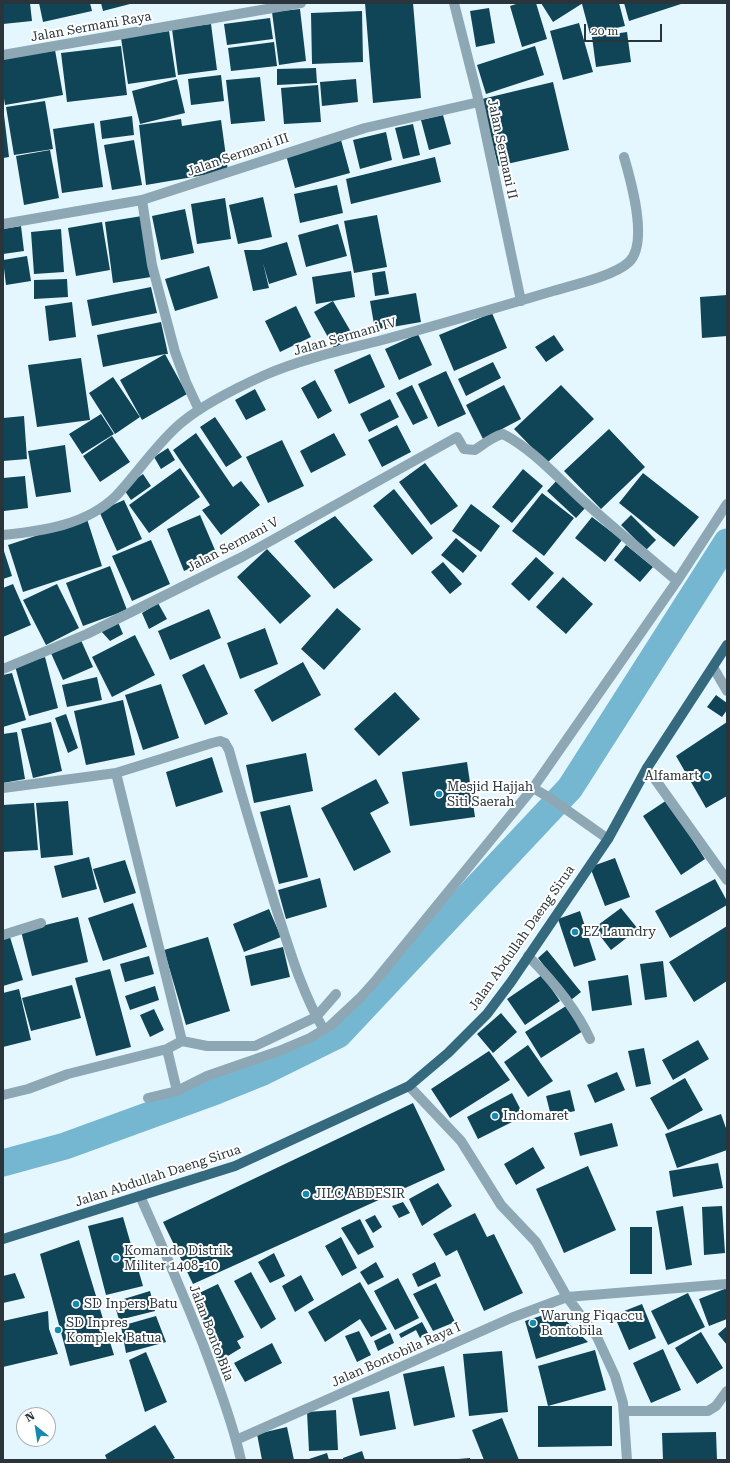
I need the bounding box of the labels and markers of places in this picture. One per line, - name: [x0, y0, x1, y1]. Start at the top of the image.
- place label: Alfamart: [644, 768, 699, 784]
- marker: Alfamart: [702, 771, 712, 781]
- place label: Mesjid Hajjah Siti Saerah: [447, 779, 533, 810]
- marker: Mesjid Hajjah Siti Saerah: [434, 789, 444, 799]
- place label: EZ Laundry: [583, 924, 656, 940]
- marker: EZ Laundry: [570, 927, 580, 937]
- place label: Indomaret: [503, 1108, 569, 1124]
- marker: Indomaret: [490, 1111, 500, 1121]
- place label: JILC ABDESIR: [314, 1186, 405, 1202]
- marker: JILC ABDESIR: [301, 1189, 311, 1199]
- place label: Komando Distrik Militer 1408-10: [124, 1243, 231, 1274]
- marker: Komando Distrik Militer 1408-10: [111, 1253, 121, 1263]
- place label: SD Inpers Batu: [84, 1296, 178, 1312]
- marker: SD Inpers Batu: [71, 1299, 81, 1309]
- place label: Warung Fiqaccu Bontobila: [541, 1308, 643, 1339]
- place label: SD Inpres Komplek Batua: [66, 1315, 162, 1346]
- marker: Warung Fiqaccu Bontobila: [528, 1318, 538, 1328]
- marker: SD Inpres Komplek Batua: [53, 1325, 63, 1335]

